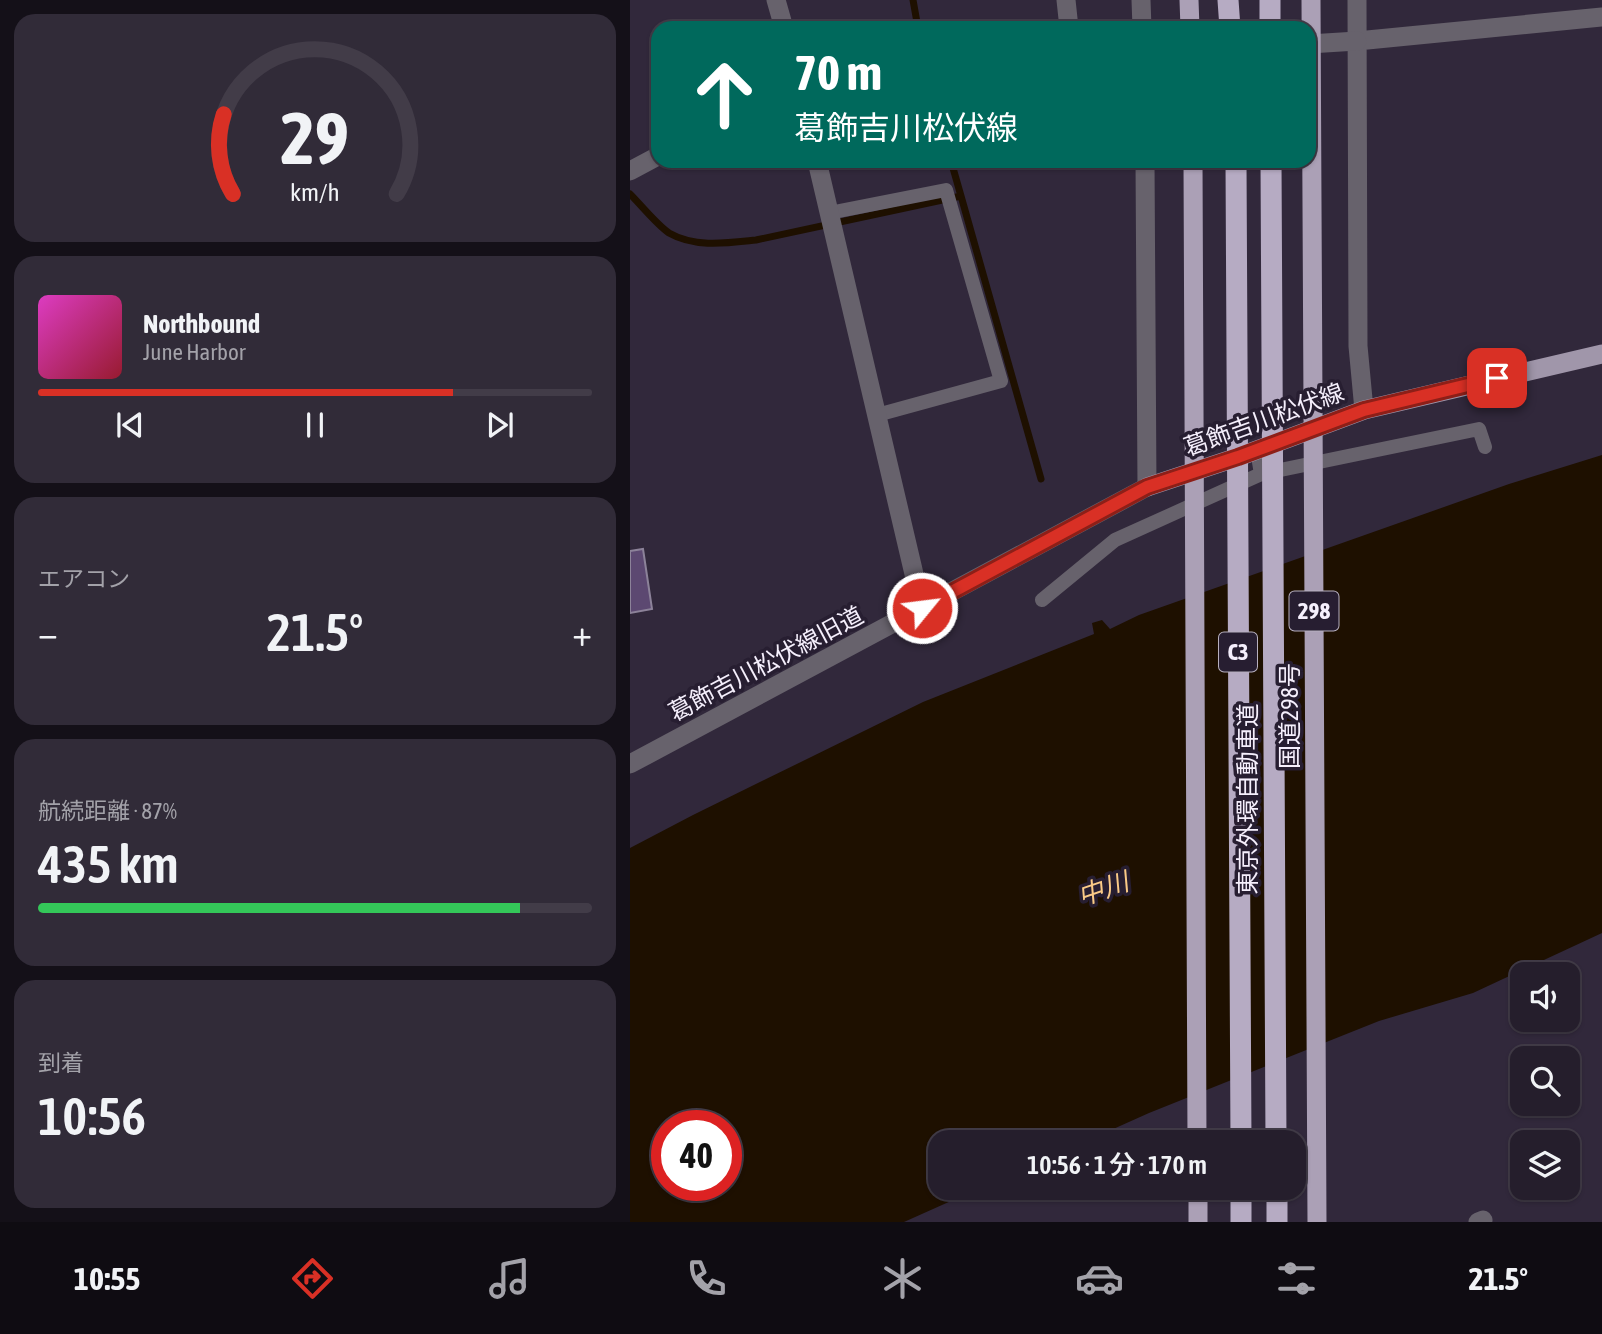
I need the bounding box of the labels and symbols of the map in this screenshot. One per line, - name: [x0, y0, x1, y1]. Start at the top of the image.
- pin: [1467, 348, 1527, 408]
- street label: 葛飾吉川松伏線: [1180, 378, 1347, 461]
- position arrow: [885, 571, 959, 645]
- road number: 298: [1290, 592, 1338, 631]
- street label: 葛飾吉川松伏線旧道: [664, 601, 867, 726]
- road number: C3: [1219, 632, 1257, 672]
- street label: 国道298号: [1276, 663, 1303, 769]
- street label: 東京外環自動車道: [1234, 703, 1261, 895]
- water label: 中川: [1074, 865, 1135, 912]
- speed limit sign: 40: [651, 1110, 742, 1201]

